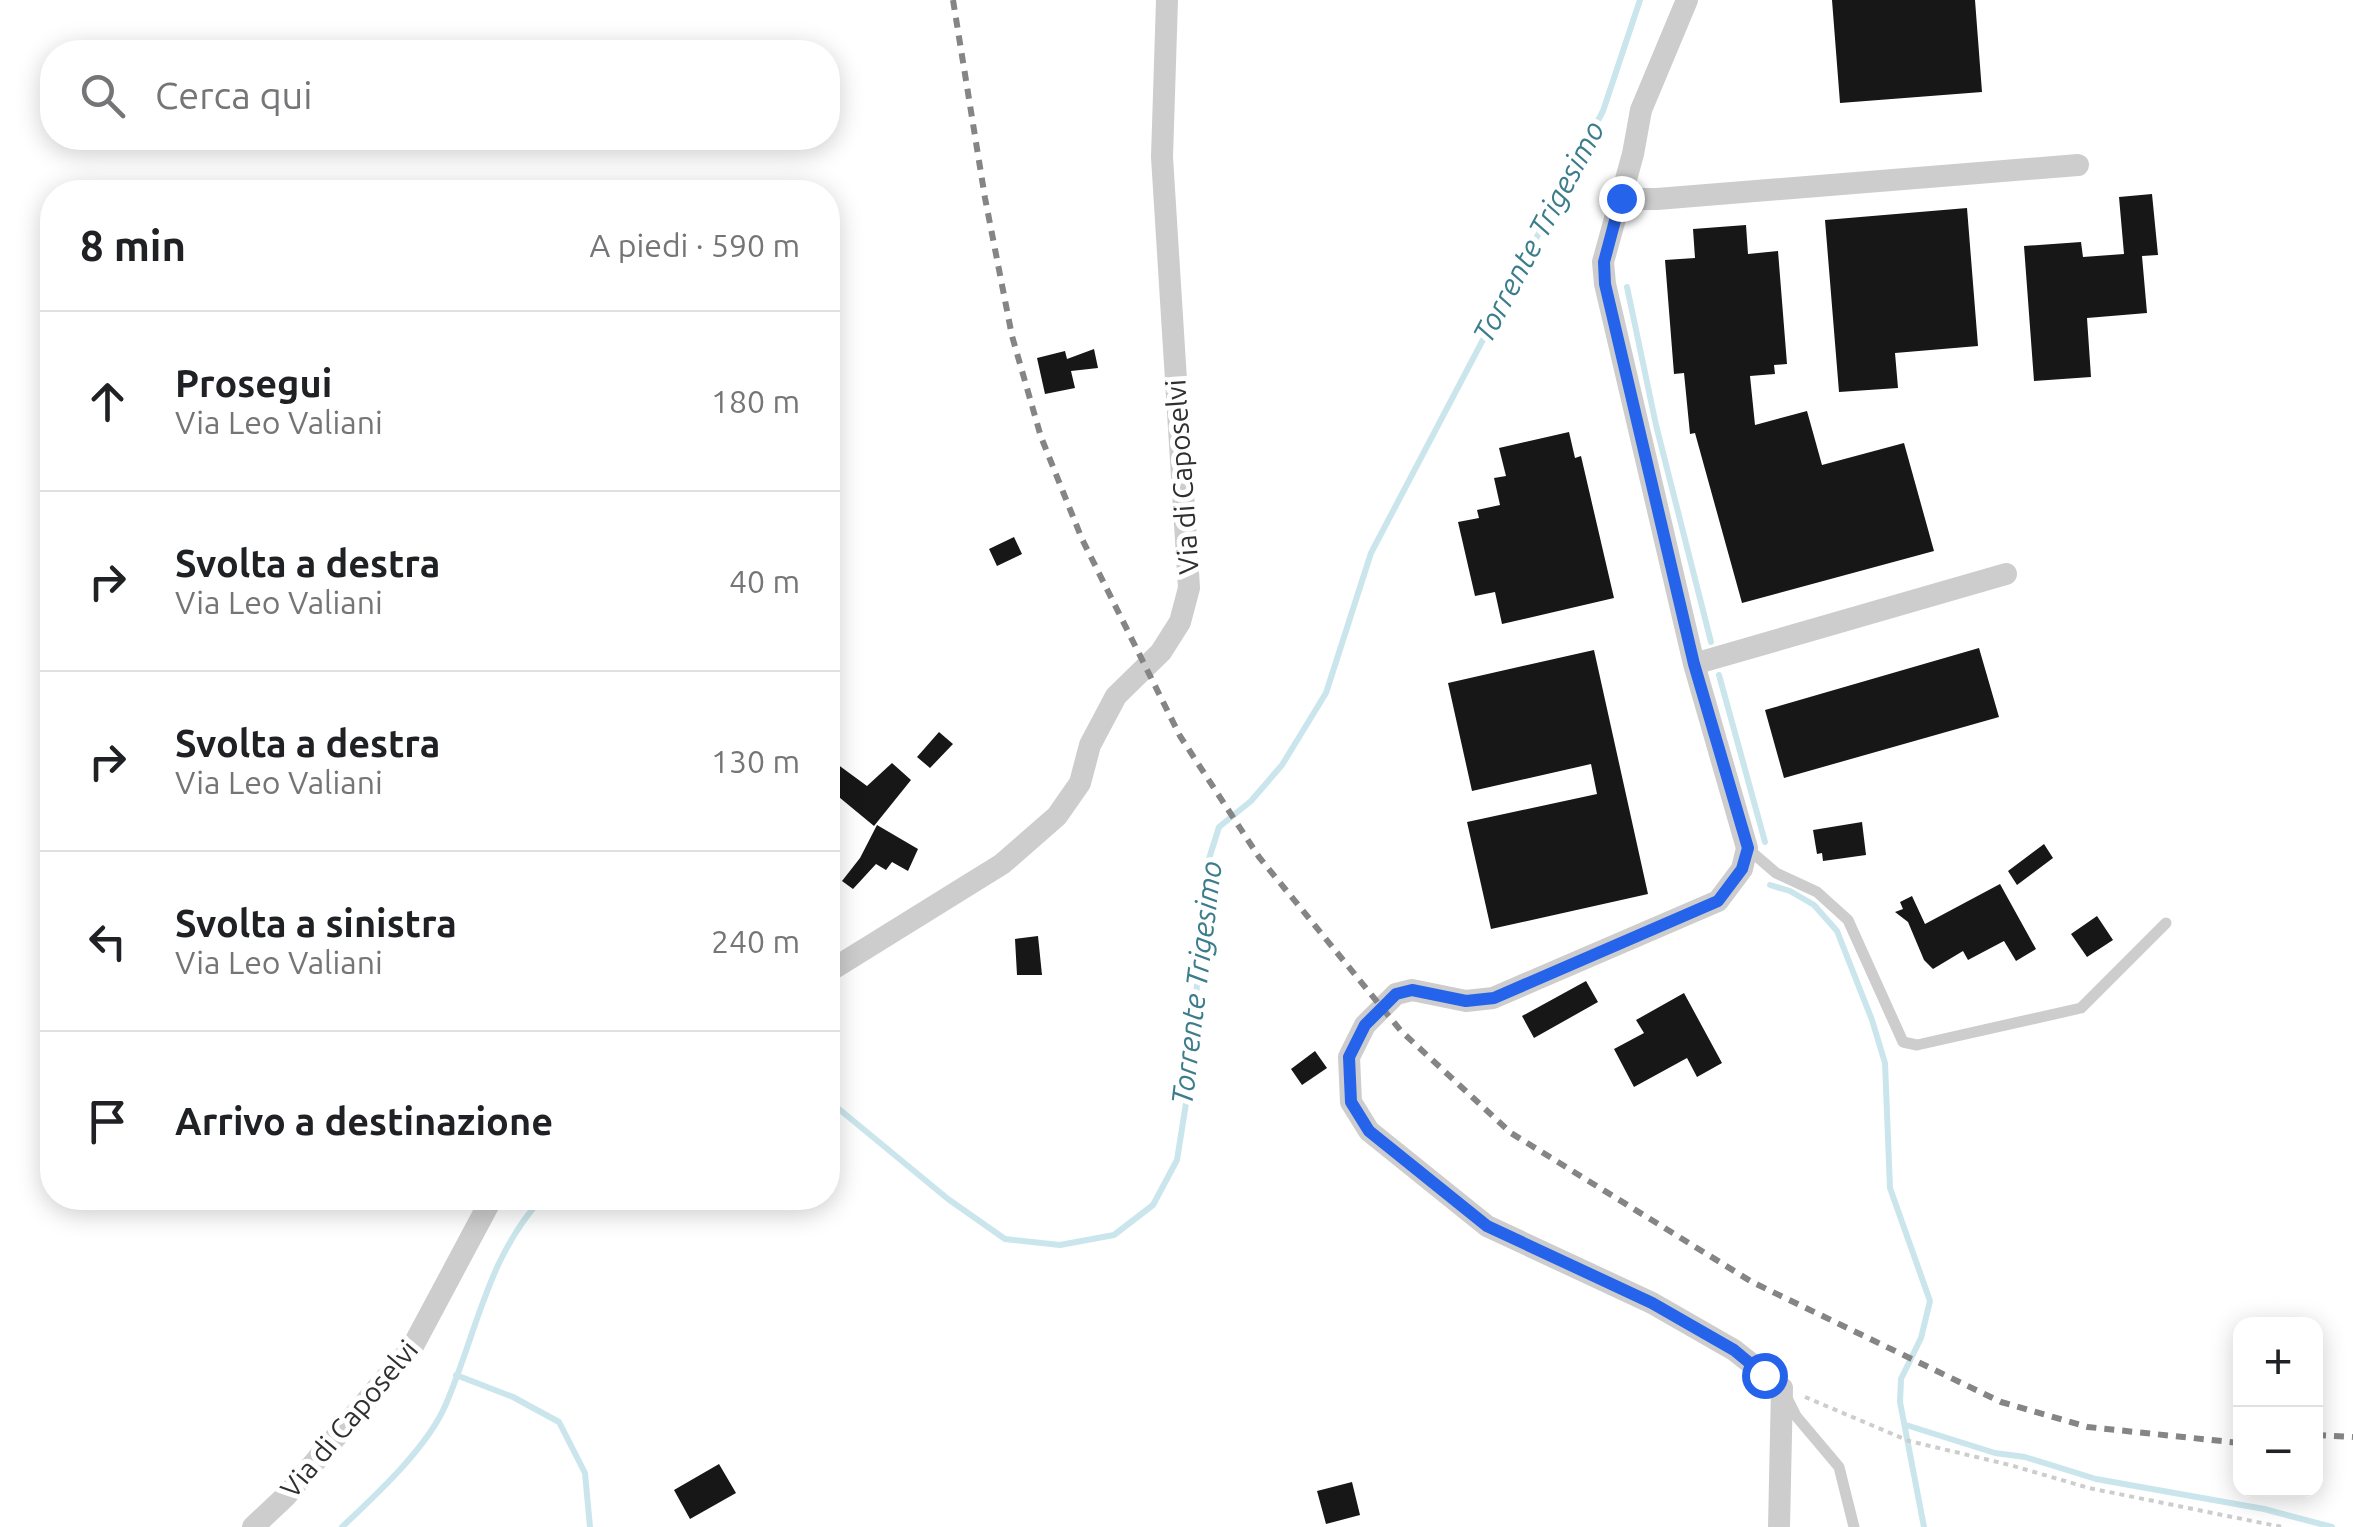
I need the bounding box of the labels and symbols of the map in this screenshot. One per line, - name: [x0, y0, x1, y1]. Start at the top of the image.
- water label: Torrente Trigesimo: [1465, 115, 1611, 348]
- route end: [1599, 176, 1645, 222]
- street label: Via di Caposelvi: [1159, 378, 1204, 576]
- water label: Torrente Trigesimo: [1164, 859, 1228, 1107]
- street label: Via di Caposelvi: [274, 1334, 423, 1504]
- route start: [1742, 1353, 1788, 1399]

